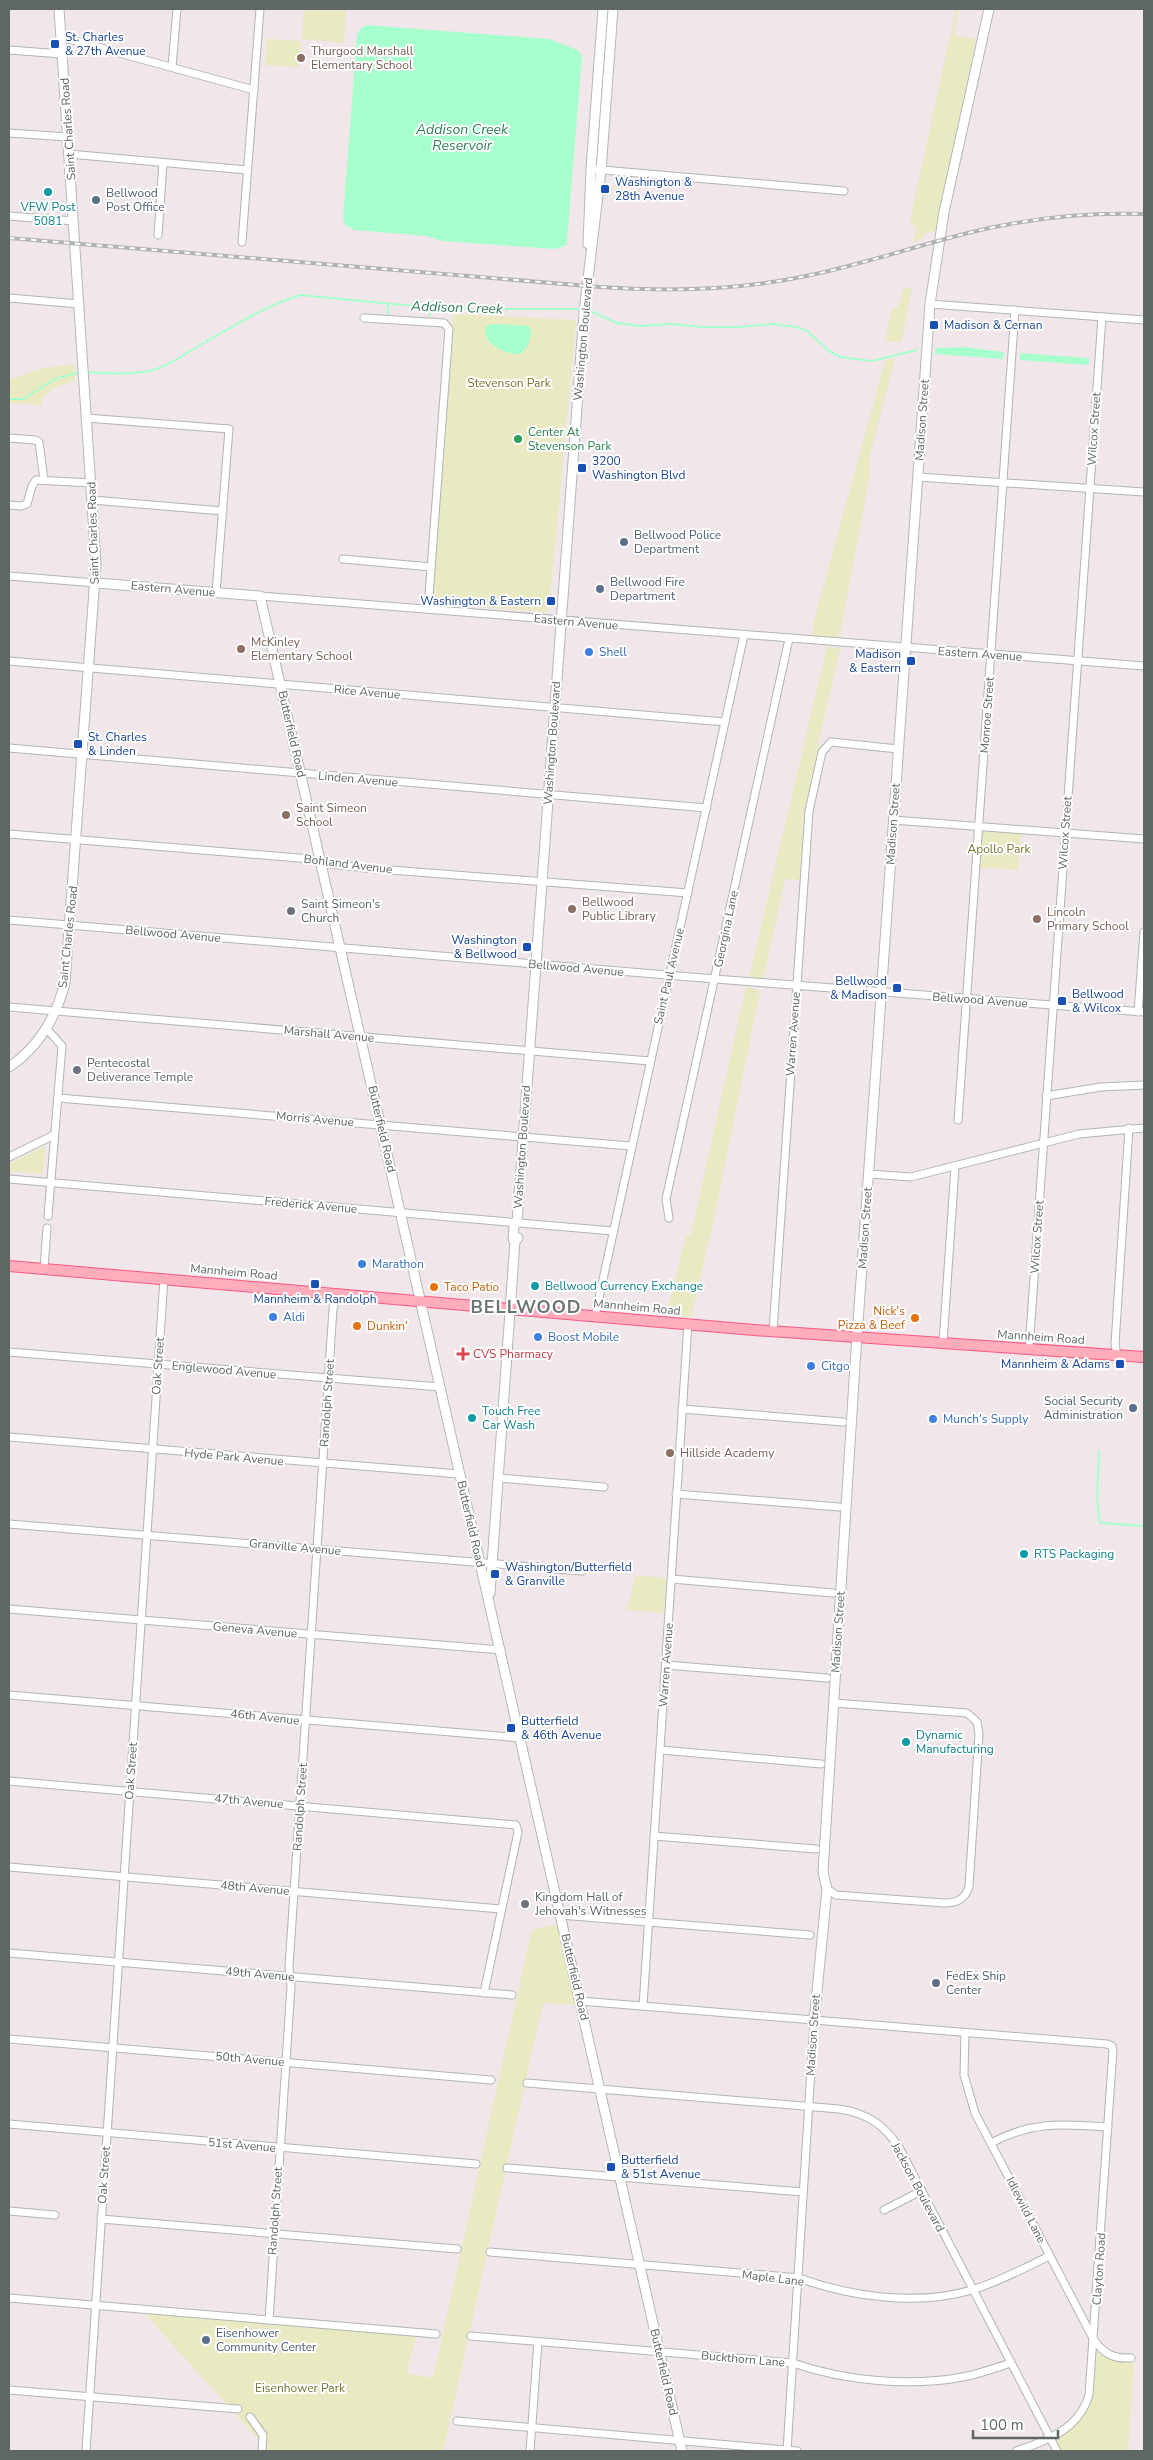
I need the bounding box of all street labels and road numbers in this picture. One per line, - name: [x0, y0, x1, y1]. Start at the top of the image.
- street label: Saint Charles Road: [56, 77, 80, 181]
- street label: Washington Boulevard: [570, 277, 596, 401]
- street label: Madison Street: [911, 378, 933, 461]
- street label: Wilcox Street: [1083, 391, 1105, 466]
- street label: Saint Charles Road: [83, 481, 103, 585]
- street label: Eastern Avenue: [130, 577, 216, 601]
- street label: Eastern Avenue: [533, 610, 619, 634]
- street label: Eastern Avenue: [937, 643, 1023, 665]
- street label: Monroe Street: [976, 675, 998, 754]
- street label: Rice Avenue: [333, 681, 401, 703]
- street label: Washington Boulevard: [540, 681, 564, 805]
- street label: Butterfield Road: [274, 689, 310, 779]
- street label: Linden Avenue: [317, 768, 399, 790]
- street label: Madison Street: [882, 782, 904, 865]
- street label: Wilcox Street: [1054, 795, 1076, 870]
- street label: Bohland Avenue: [303, 851, 393, 877]
- street label: Saint Charles Road: [55, 885, 81, 989]
- street label: Georgina Lane: [710, 889, 742, 969]
- street label: Bellwood Avenue: [125, 922, 221, 946]
- street label: Saint Paul Avenue: [650, 926, 688, 1026]
- street label: Bellwood Avenue: [528, 956, 624, 980]
- street label: Bellwood Avenue: [932, 989, 1028, 1011]
- street label: Warren Avenue: [782, 991, 804, 1077]
- street label: Marshall Avenue: [283, 1022, 375, 1046]
- street label: Butterfield Road: [364, 1084, 400, 1174]
- street label: Washington Boulevard: [510, 1085, 534, 1209]
- street label: Morris Avenue: [275, 1108, 355, 1130]
- street label: Madison Street: [854, 1186, 876, 1269]
- street label: Frederick Avenue: [264, 1193, 358, 1217]
- street label: Wilcox Street: [1026, 1199, 1048, 1274]
- street label: Mannheim Road: [190, 1260, 278, 1284]
- street label: Mannheim Road: [593, 1295, 681, 1319]
- street label: Mannheim Road: [997, 1326, 1085, 1348]
- street label: Oak Street: [148, 1336, 168, 1395]
- street label: Englewood Avenue: [171, 1357, 277, 1383]
- street label: Randolph Street: [316, 1358, 338, 1447]
- street label: Hyde Park Avenue: [184, 1445, 284, 1469]
- street label: Butterfield Road: [453, 1479, 489, 1569]
- street label: Granville Avenue: [248, 1535, 342, 1559]
- street label: Madison Street: [827, 1590, 849, 1673]
- street label: Geneva Avenue: [212, 1618, 298, 1642]
- street label: Warren Avenue: [655, 1622, 677, 1708]
- street label: 46th Avenue: [230, 1705, 300, 1729]
- street label: Oak Street: [121, 1741, 141, 1800]
- street label: Randolph Street: [289, 1762, 311, 1851]
- street label: 47th Avenue: [214, 1790, 284, 1812]
- street label: 48th Avenue: [220, 1877, 290, 1899]
- street label: Butterfield Road: [557, 1932, 593, 2022]
- street label: 49th Avenue: [225, 1963, 295, 1985]
- street label: Madison Street: [802, 1993, 824, 2076]
- street label: 50th Avenue: [215, 2048, 285, 2070]
- street label: 51st Avenue: [207, 2134, 277, 2156]
- street label: Jackson Boulevard: [887, 2139, 948, 2234]
- street label: Oak Street: [94, 2145, 114, 2204]
- street label: Randolph Street: [264, 2166, 286, 2255]
- street label: Idlewild Lane: [1002, 2174, 1050, 2246]
- street label: Clayton Road: [1088, 2232, 1110, 2306]
- street label: Maple Lane: [741, 2266, 805, 2290]
- street label: Butterfield Road: [646, 2327, 682, 2417]
- street label: Buckthorn Lane: [700, 2347, 786, 2371]

